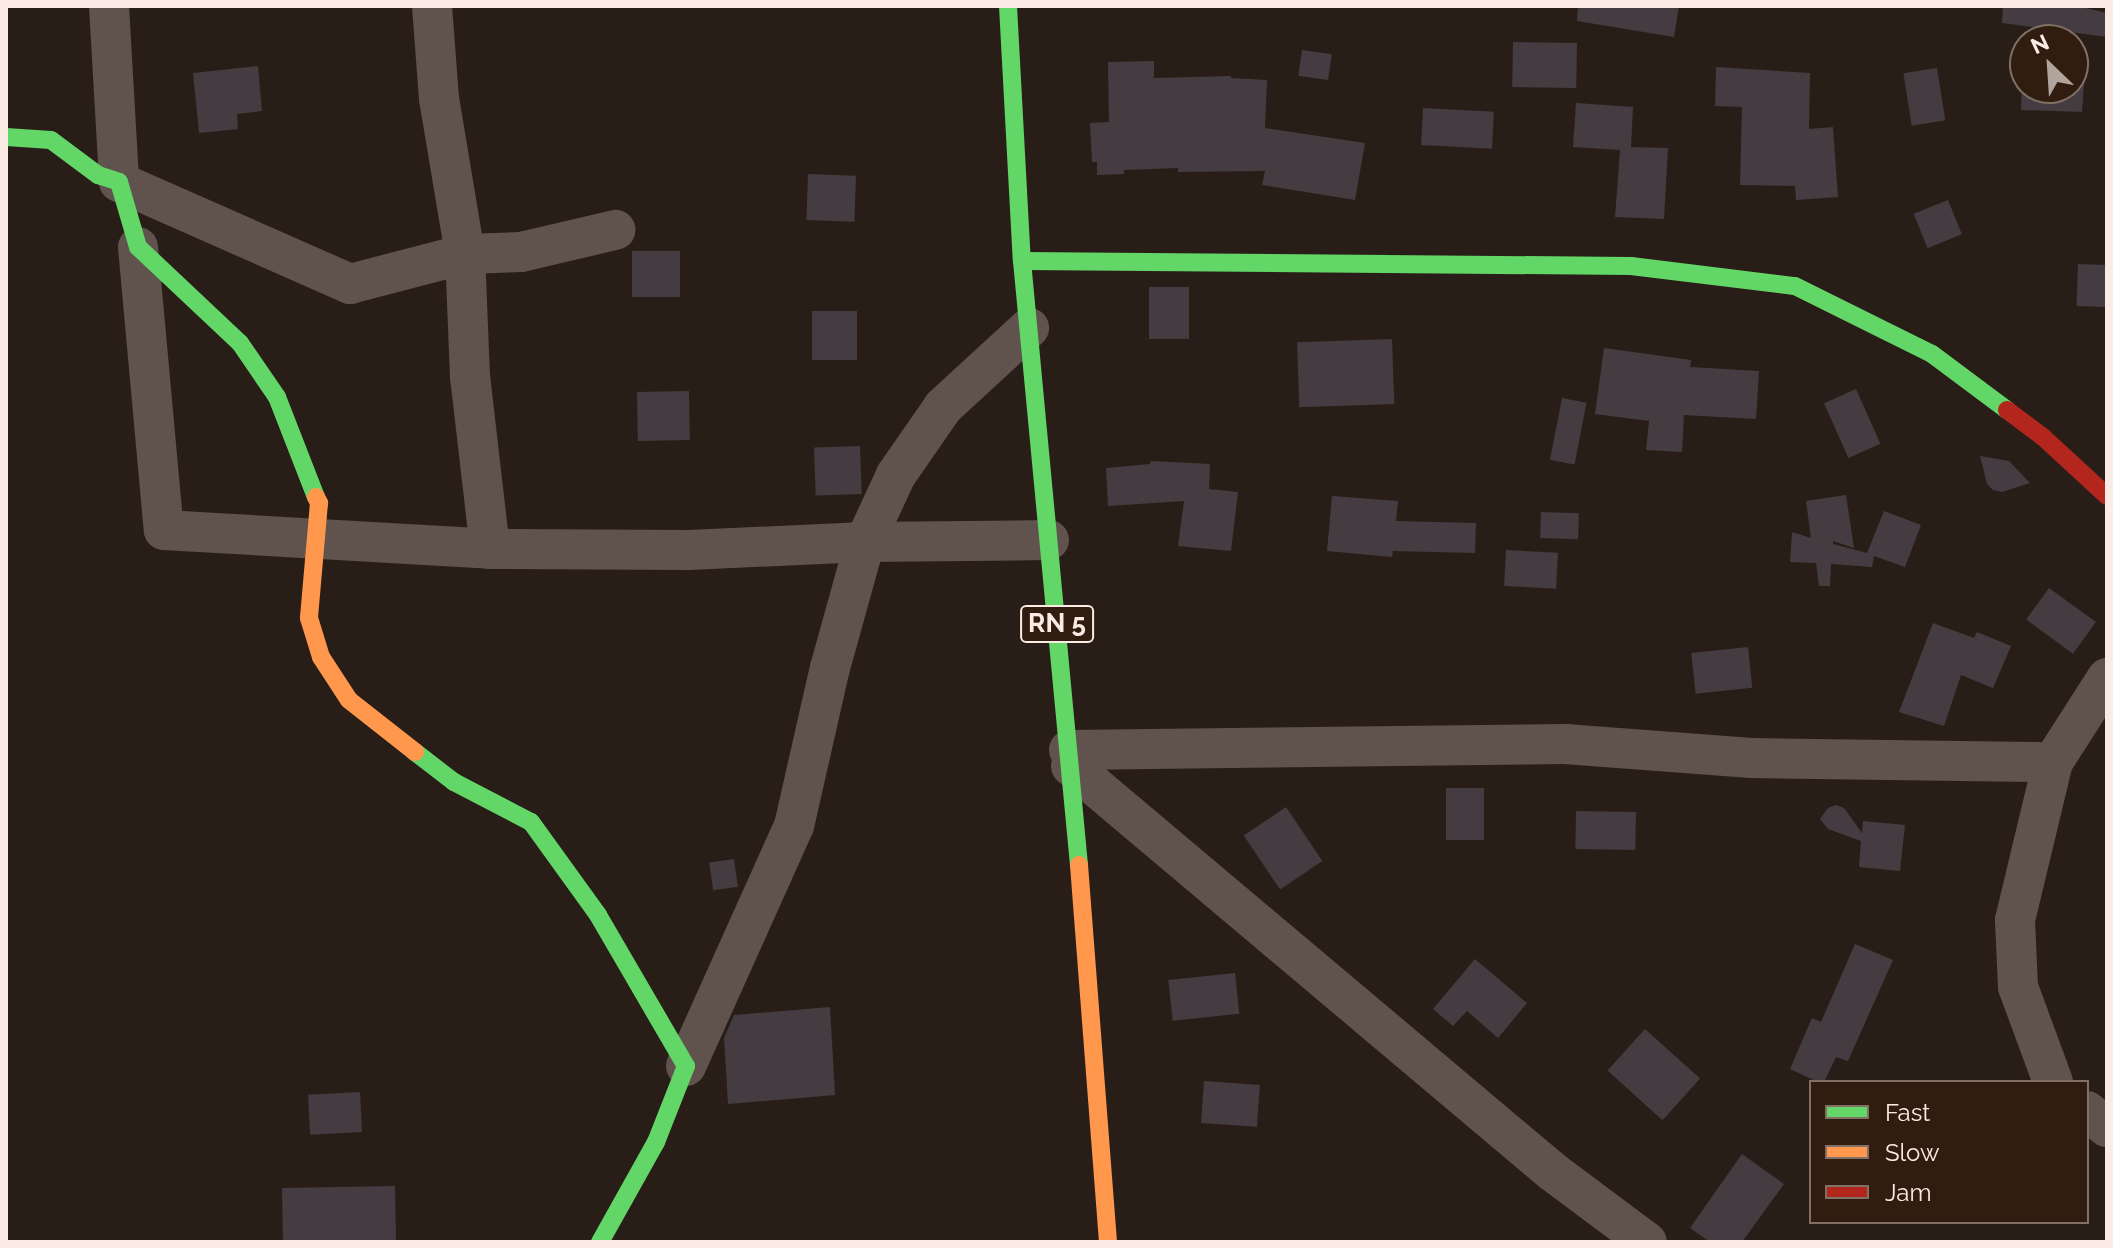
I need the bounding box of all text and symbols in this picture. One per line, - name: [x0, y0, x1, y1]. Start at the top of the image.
- north arrow: [2009, 24, 2089, 104]
- text: N: [2027, 29, 2053, 59]
- road number: RN 5: [1019, 602, 1095, 646]
- legend: [1809, 1080, 2089, 1224]
- text: Fast: [1885, 1098, 1930, 1127]
- text: Slow: [1885, 1138, 1939, 1167]
- text: Jam: [1885, 1178, 1931, 1207]

